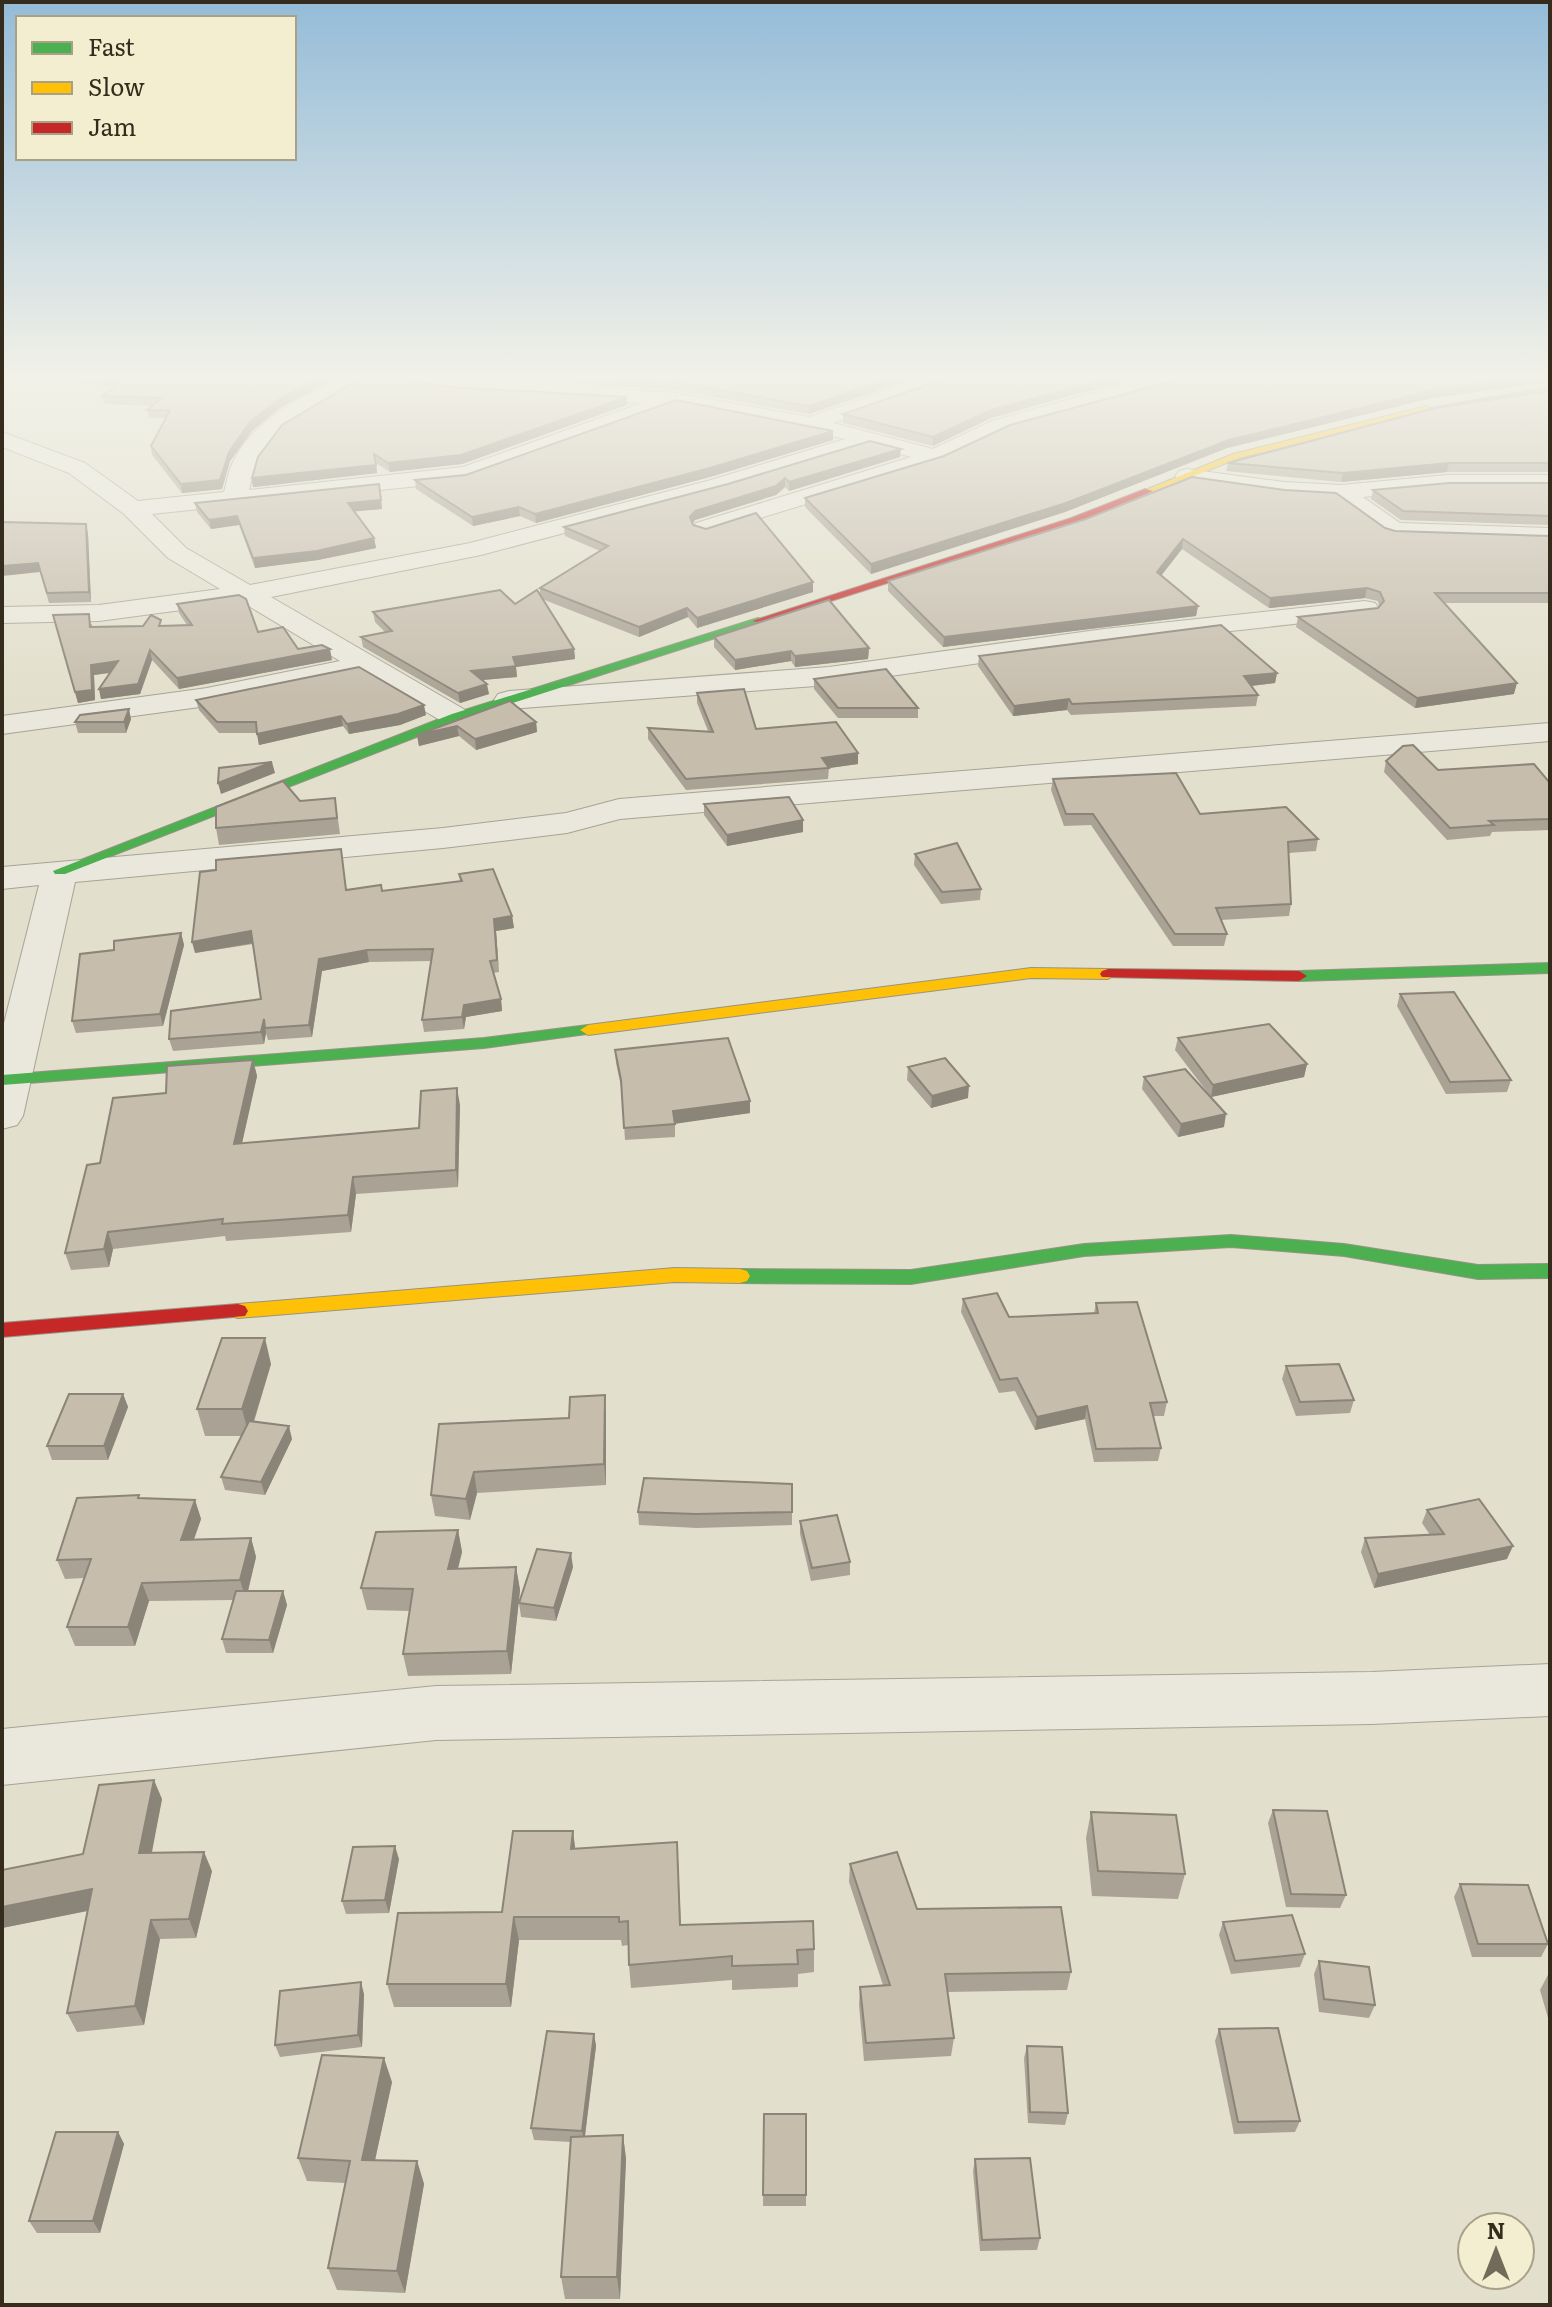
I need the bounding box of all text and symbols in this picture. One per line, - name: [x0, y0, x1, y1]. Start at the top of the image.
- legend: [16, 16, 296, 160]
- text: Fast: [88, 28, 135, 63]
- text: Slow: [88, 68, 145, 103]
- text: Jam: [88, 108, 136, 143]
- north arrow: [1456, 2211, 1536, 2291]
- text: N: [1487, 2213, 1505, 2246]

